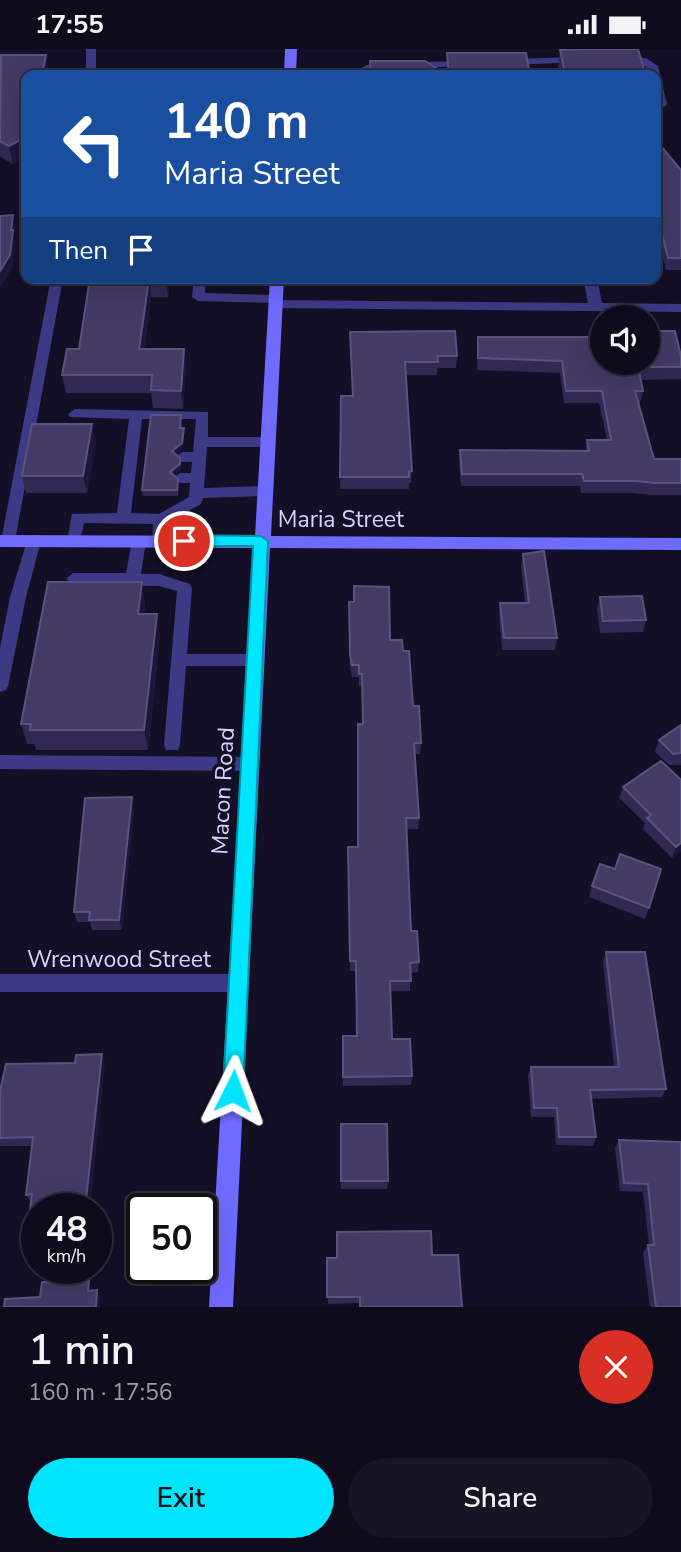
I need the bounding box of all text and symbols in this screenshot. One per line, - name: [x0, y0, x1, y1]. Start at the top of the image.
- text: 17:55: [35, 7, 104, 42]
- text: 140 m: [164, 88, 308, 155]
- icon: left: [49, 98, 140, 189]
- text: Maria Street: [164, 152, 340, 195]
- icon: arrive: [122, 231, 160, 269]
- text: Then: [49, 233, 108, 268]
- map controls: [590, 305, 660, 375]
- button: sound: [590, 305, 660, 375]
- street label: Maria Street: [278, 504, 405, 535]
- pin: [154, 511, 214, 571]
- icon: arrive: [165, 522, 203, 560]
- street label: Macon Road: [204, 726, 242, 856]
- street label: Wrenwood Street: [27, 944, 212, 975]
- position arrow: [196, 1054, 270, 1128]
- speed limit sign: 50: [126, 1193, 217, 1284]
- text: 48: [45, 1206, 88, 1253]
- text: km/h: [47, 1244, 86, 1268]
- text: 1 min: [28, 1322, 135, 1379]
- button: close: [579, 1330, 653, 1404]
- text: 160 m · 17:56: [28, 1377, 173, 1408]
- button: Exit: [28, 1458, 334, 1538]
- button: Share: [348, 1458, 653, 1538]

